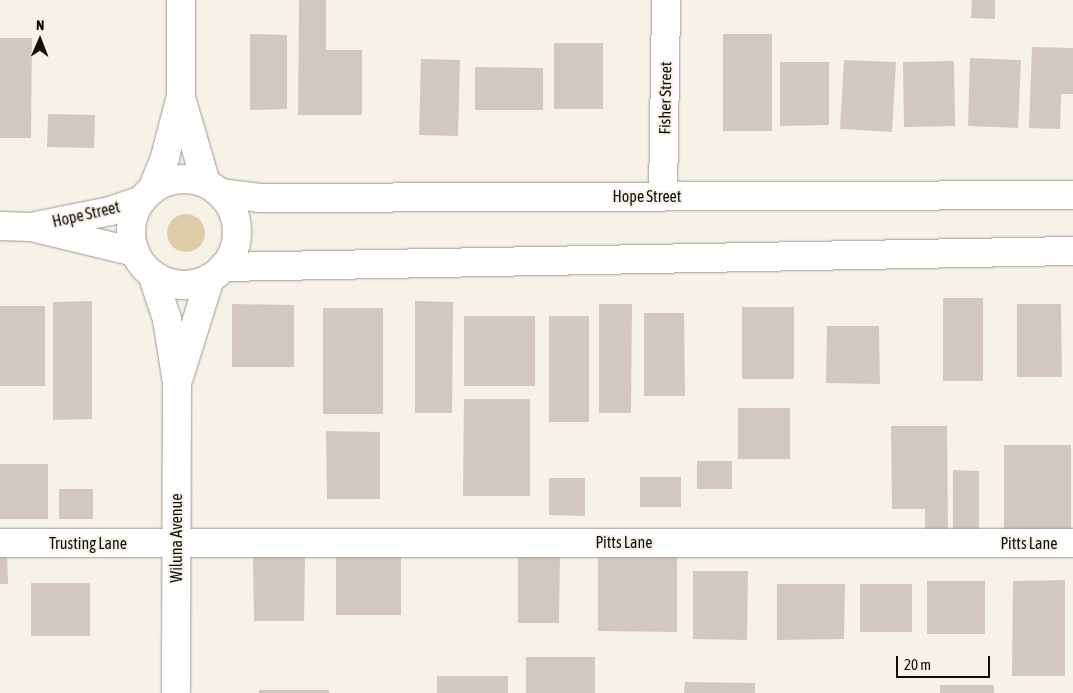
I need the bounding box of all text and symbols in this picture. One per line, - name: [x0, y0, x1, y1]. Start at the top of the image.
- north arrow: [15, 15, 65, 65]
- text: N: [36, 17, 45, 33]
- street label: Fisher Street: [655, 61, 675, 135]
- street label: Hope Street: [613, 186, 681, 206]
- street label: Hope Street: [50, 197, 122, 231]
- street label: Wiluna Avenue: [166, 494, 186, 582]
- street label: Pitts Lane: [596, 532, 652, 552]
- street label: Trusting Lane: [49, 533, 127, 553]
- street label: Pitts Lane: [1001, 533, 1057, 553]
- scale bar: [898, 646, 992, 678]
- text: 20 m: [904, 656, 931, 673]

